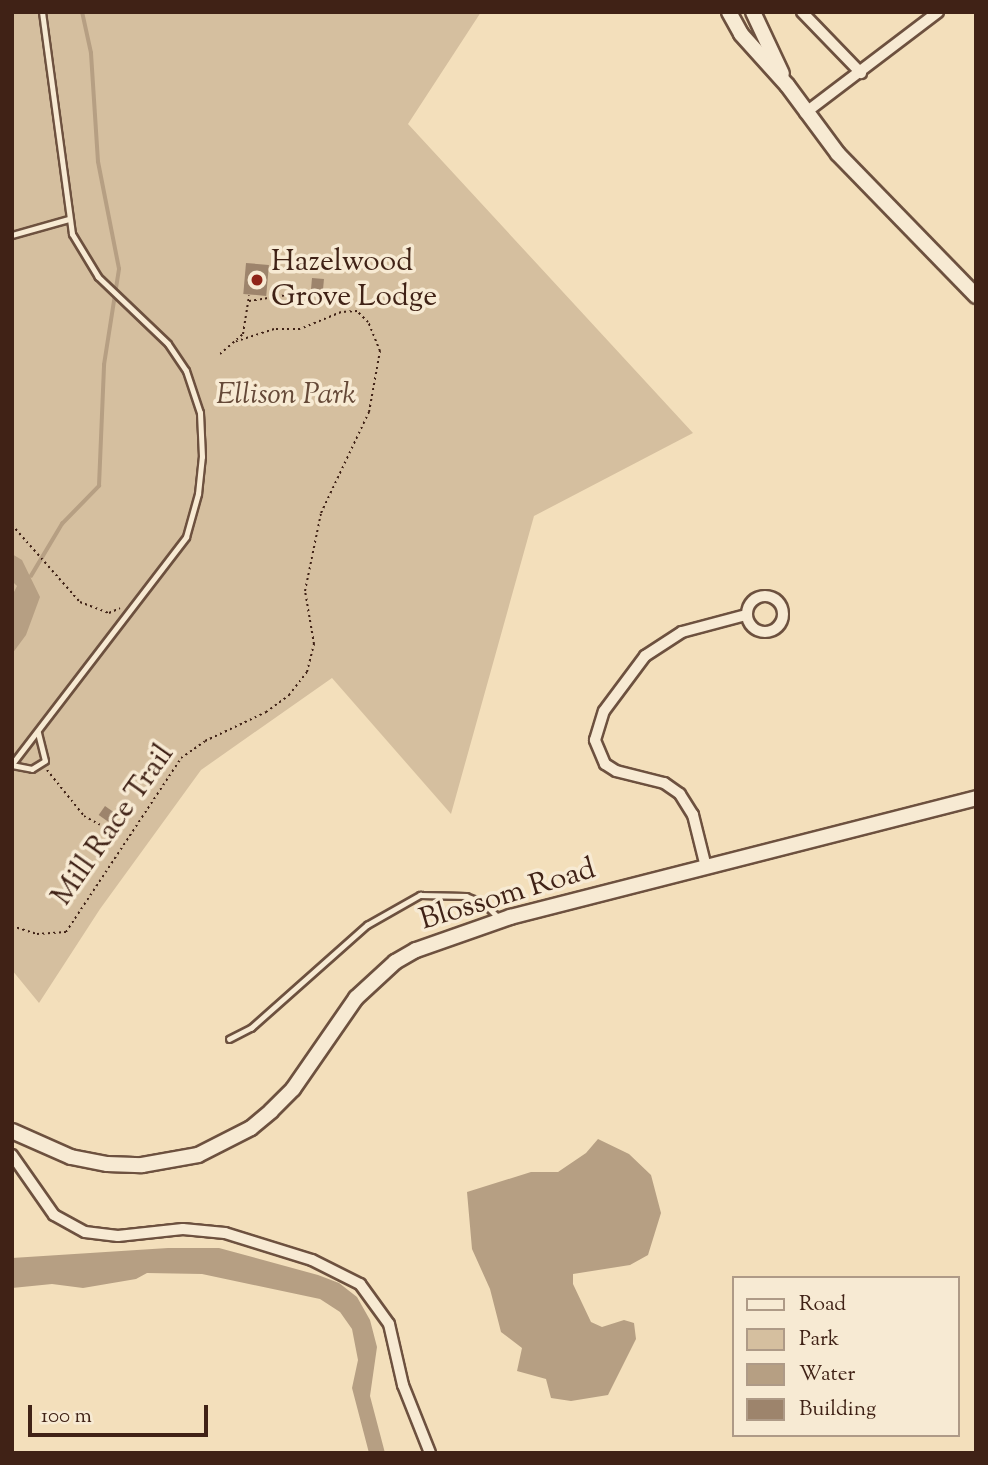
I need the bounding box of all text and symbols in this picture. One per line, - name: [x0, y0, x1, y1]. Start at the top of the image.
- place label: Hazelwood Grove Lodge: [271, 245, 437, 316]
- marker: Hazelwood Grove Lodge: [249, 272, 265, 288]
- park label: Ellison Park: [216, 378, 356, 414]
- street label: Mill Race Trail: [45, 738, 183, 914]
- street label: Blossom Road: [416, 852, 600, 940]
- legend: [732, 1276, 960, 1437]
- text: Road: [799, 1290, 846, 1320]
- text: Park: [799, 1325, 839, 1355]
- text: Water: [799, 1360, 855, 1390]
- scale bar: [32, 1392, 212, 1436]
- text: Building: [799, 1395, 876, 1425]
- text: 100 m: [41, 1402, 92, 1432]

